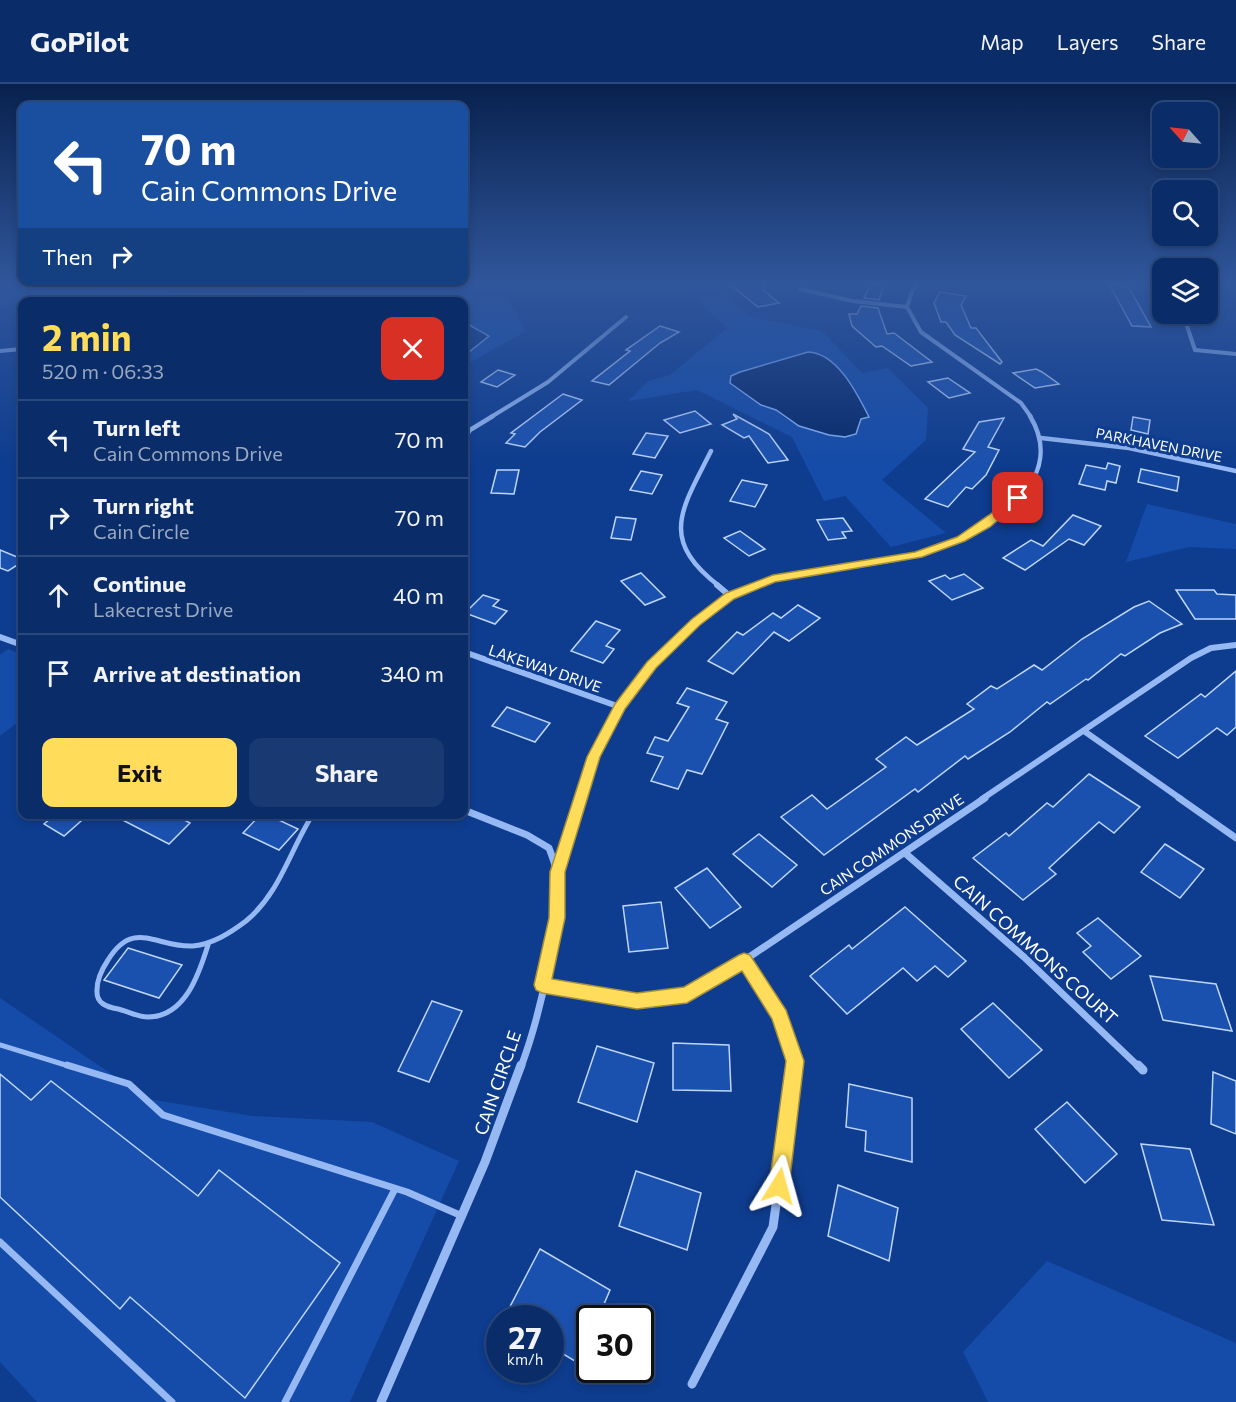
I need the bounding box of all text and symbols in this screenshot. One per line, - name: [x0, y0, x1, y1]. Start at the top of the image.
- text: GoPilot: [30, 24, 129, 58]
- text: Map: [980, 29, 1024, 54]
- text: Layers: [1057, 29, 1119, 54]
- text: Share: [1152, 29, 1206, 54]
- north arrow: [1152, 102, 1218, 168]
- map controls: [1152, 102, 1218, 324]
- text: 70 m: [141, 122, 236, 174]
- icon: left: [42, 126, 120, 204]
- text: Cain Commons Drive: [141, 174, 397, 207]
- button: search: [1152, 180, 1218, 246]
- icon: right: [105, 240, 138, 273]
- text: Then: [42, 243, 93, 270]
- button: layers: [1152, 258, 1218, 324]
- text: 2 min: [42, 314, 132, 358]
- button: close: [381, 317, 444, 380]
- text: 520 m · 06:33: [42, 359, 164, 383]
- text: Turn left: [93, 414, 180, 441]
- icon: left: [42, 423, 75, 456]
- street label: PARKHAVEN DRIVE: [1095, 424, 1224, 465]
- text: 70 m: [395, 426, 444, 453]
- text: Cain Commons Drive: [93, 441, 283, 465]
- pin: [992, 472, 1043, 523]
- icon: arrive: [1001, 481, 1034, 514]
- text: Turn right: [93, 492, 194, 519]
- icon: right: [42, 501, 75, 534]
- text: 70 m: [395, 504, 444, 531]
- text: Cain Circle: [93, 519, 190, 543]
- text: Continue: [93, 570, 186, 597]
- icon: ahead: [42, 579, 75, 612]
- text: 40 m: [393, 582, 444, 609]
- text: Lakecrest Drive: [93, 597, 233, 621]
- street label: LAKEWAY DRIVE: [486, 640, 604, 696]
- icon: arrive: [42, 657, 75, 690]
- text: Arrive at destination: [93, 660, 301, 687]
- text: 340 m: [380, 660, 444, 687]
- button: Exit: [42, 738, 237, 807]
- button: Share: [249, 738, 444, 807]
- street label: CAIN COMMONS DRIVE: [816, 789, 967, 899]
- street label: CAIN COMMONS COURT: [949, 870, 1122, 1029]
- street label: CAIN CIRCLE: [469, 1027, 525, 1138]
- position arrow: [747, 1154, 811, 1218]
- speed limit sign: 30: [576, 1305, 654, 1383]
- text: 27: [508, 1318, 542, 1355]
- text: km/h: [507, 1350, 543, 1368]

